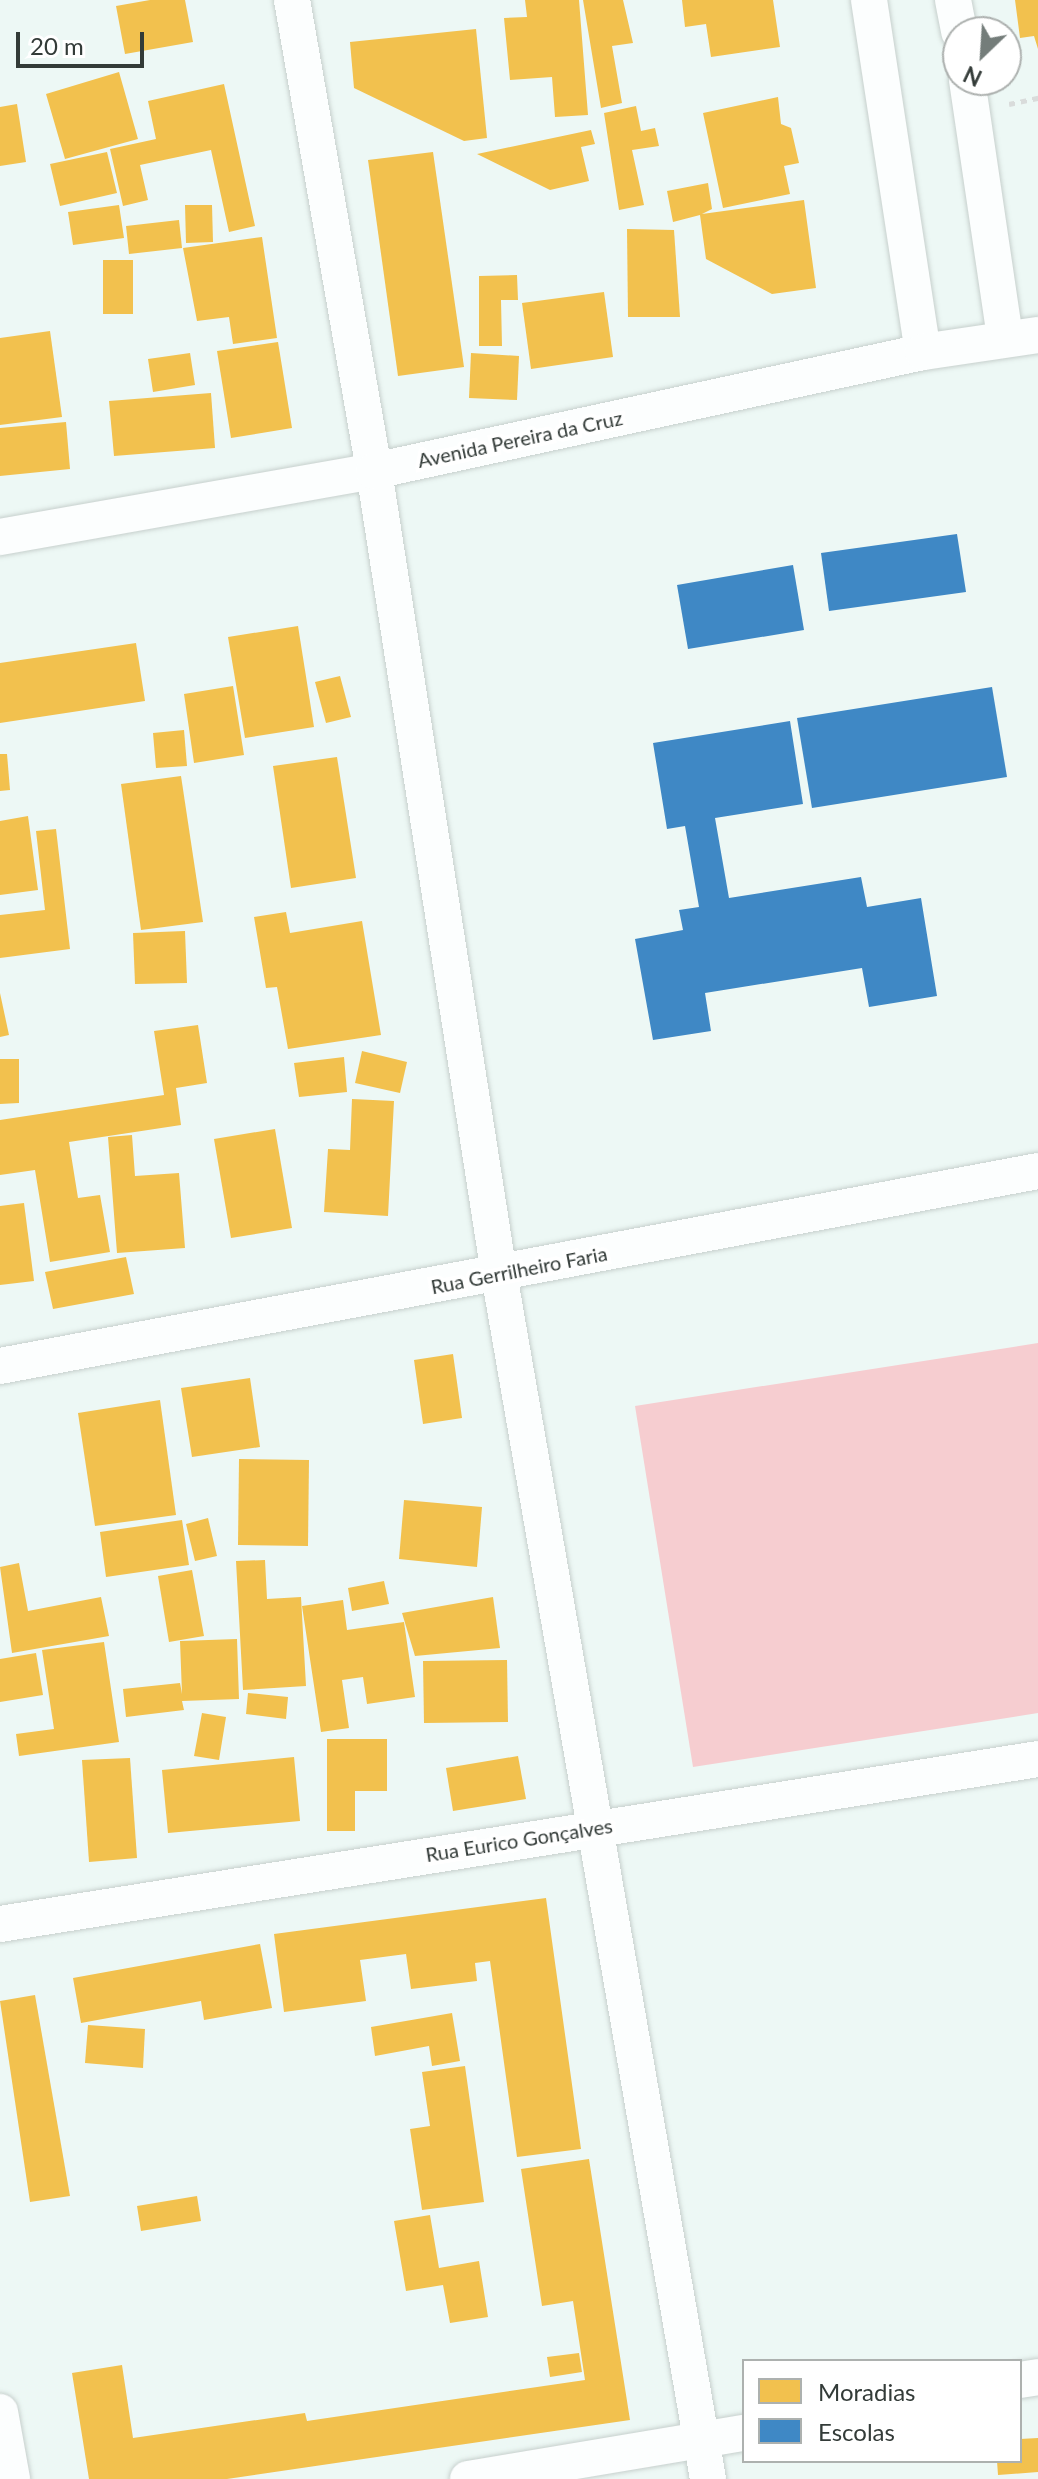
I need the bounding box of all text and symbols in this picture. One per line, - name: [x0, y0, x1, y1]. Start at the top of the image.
- scale bar: [20, 16, 148, 66]
- north arrow: [942, 16, 1022, 96]
- text: 20 m: [30, 31, 84, 60]
- text: N: [959, 61, 986, 92]
- street label: Avenida Pereira da Cruz: [415, 406, 625, 472]
- street label: Rua Gerrilheiro Faria: [429, 1241, 609, 1299]
- street label: Rua Eurico Gonçalves: [424, 1813, 614, 1867]
- legend: [742, 2359, 1022, 2463]
- text: Moradias: [818, 2377, 916, 2406]
- text: Escolas: [818, 2417, 895, 2446]

